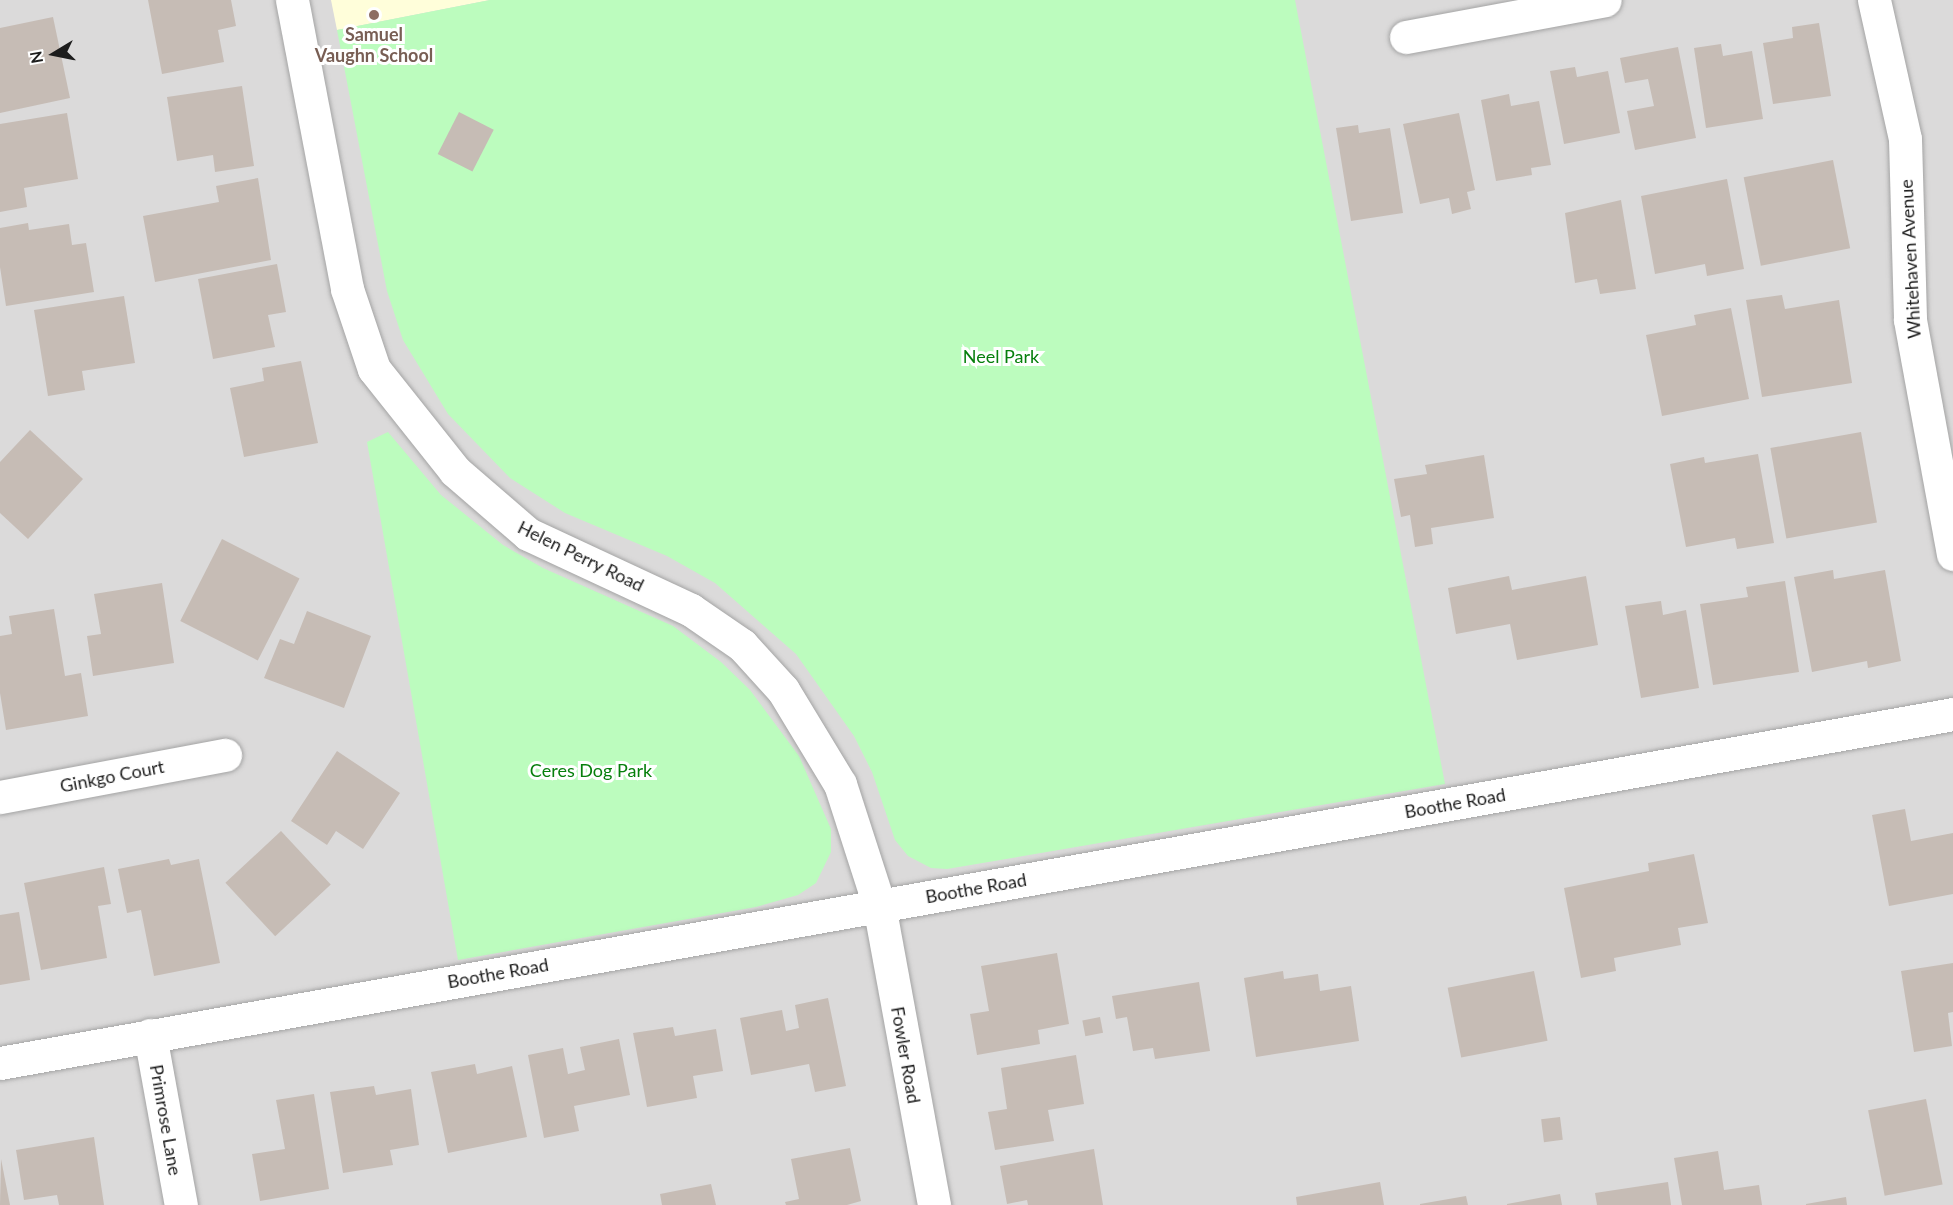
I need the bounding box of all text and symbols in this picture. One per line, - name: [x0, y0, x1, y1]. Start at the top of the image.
- marker: Samuel Vaughn School: [367, 8, 381, 22]
- north arrow: [24, 24, 84, 84]
- place label: Samuel Vaughn School: [315, 24, 433, 66]
- text: N: [25, 50, 46, 65]
- street label: Whitehaven Avenue: [1895, 178, 1925, 340]
- park label: Neel Park: [963, 345, 1039, 367]
- street label: Helen Perry Road: [514, 516, 648, 596]
- street label: Ginkgo Court: [58, 755, 166, 797]
- park label: Ceres Dog Park: [530, 759, 652, 781]
- street label: Boothe Road: [1403, 783, 1507, 823]
- street label: Boothe Road: [924, 868, 1028, 908]
- street label: Boothe Road: [446, 953, 550, 993]
- street label: Fowler Road: [887, 1005, 925, 1105]
- street label: Primrose Lane: [146, 1063, 186, 1177]

